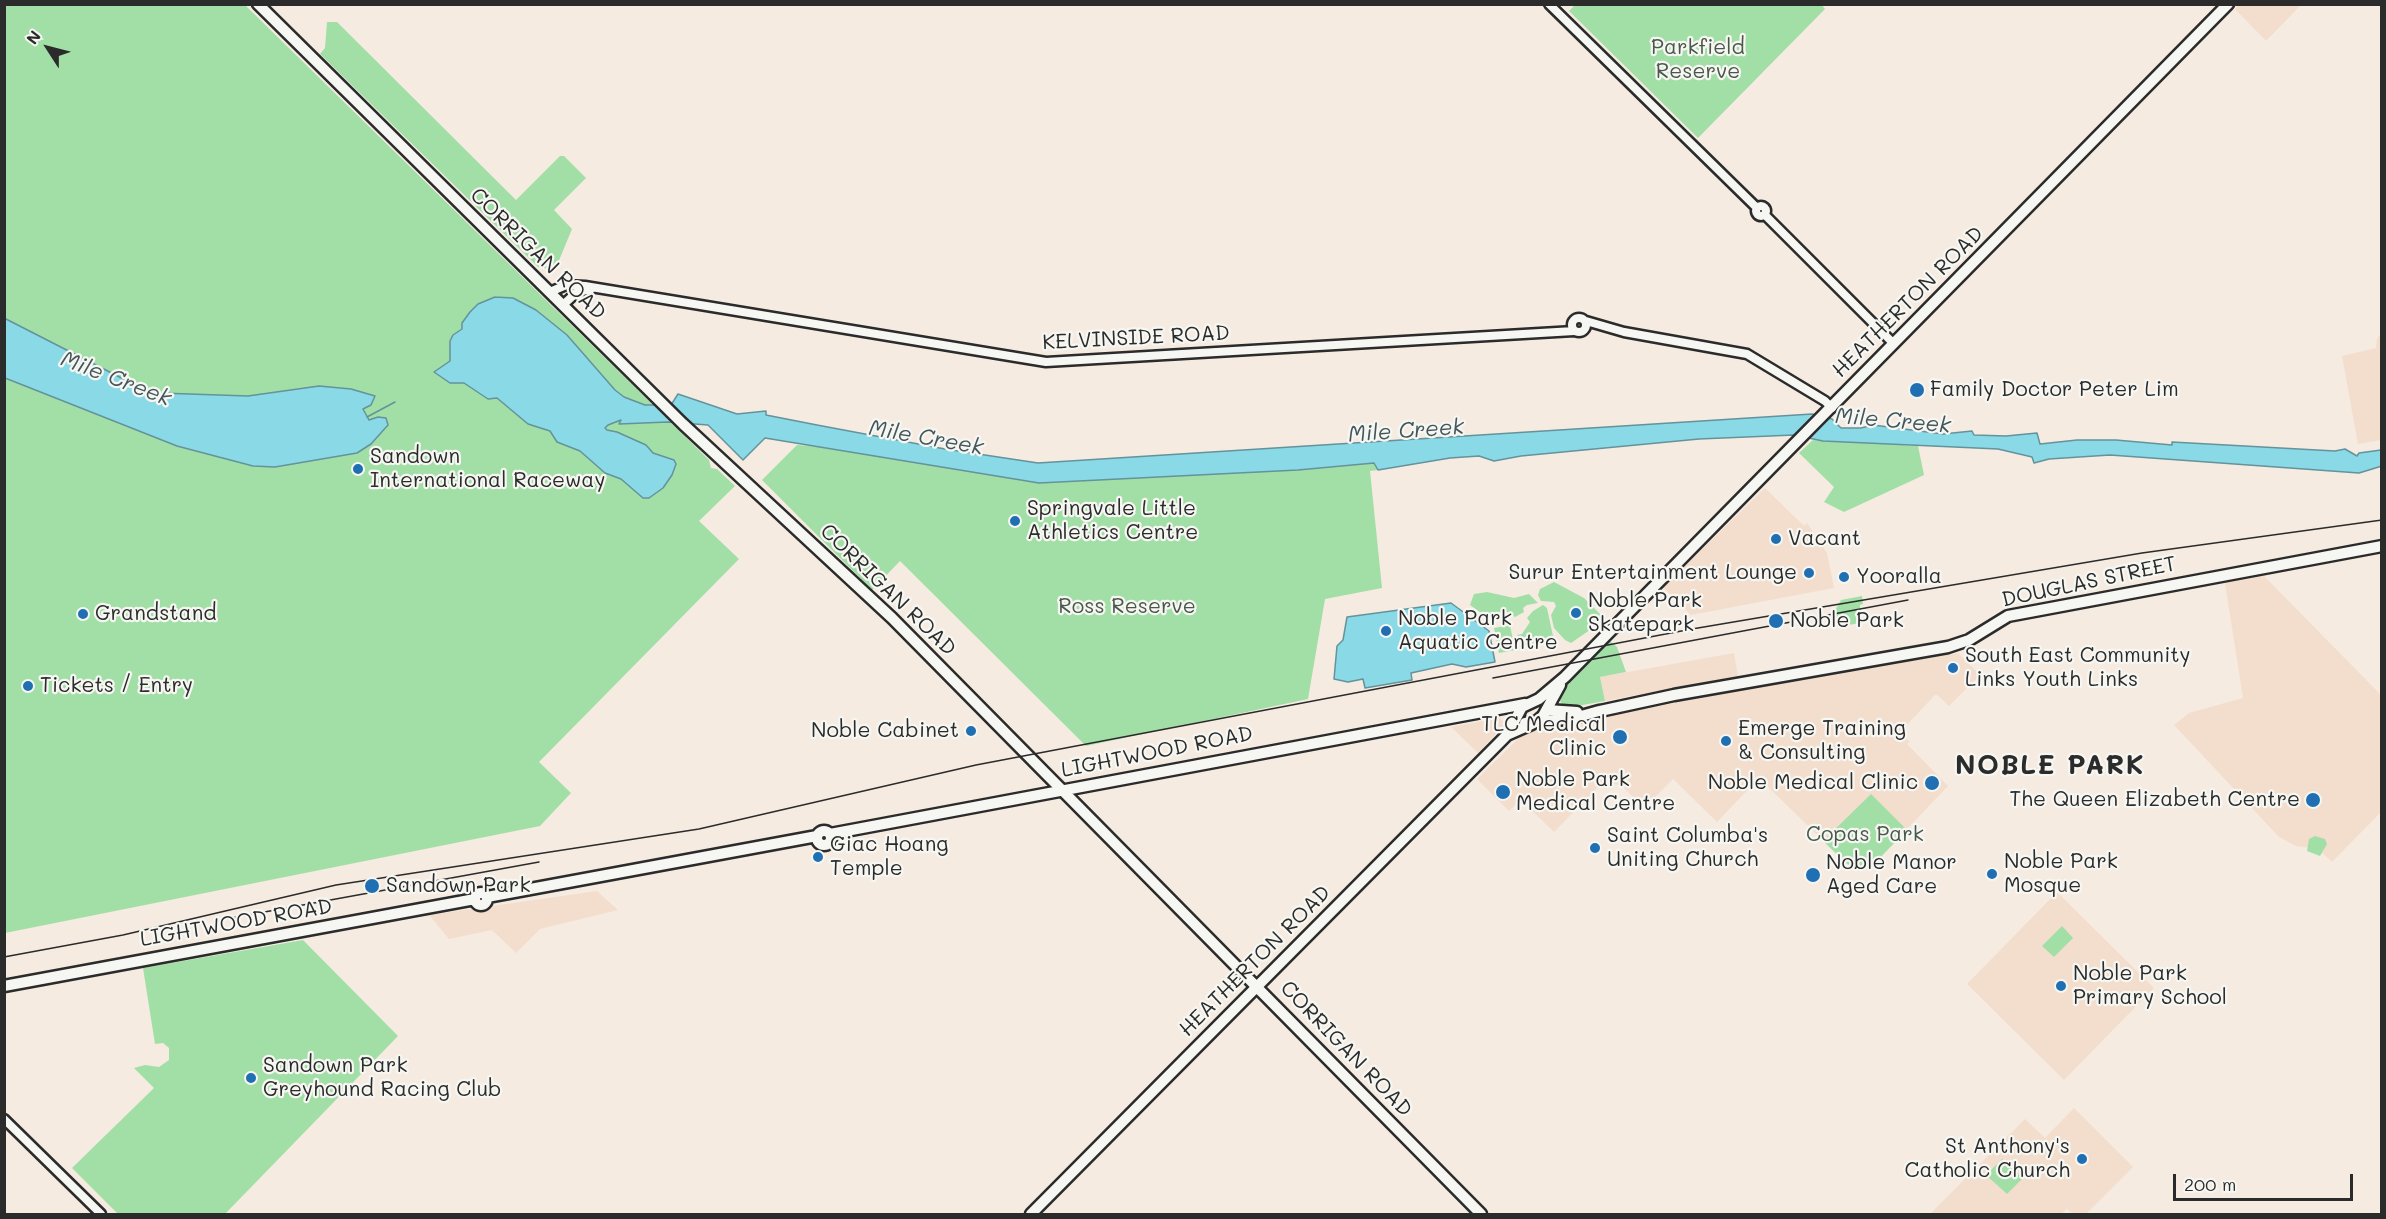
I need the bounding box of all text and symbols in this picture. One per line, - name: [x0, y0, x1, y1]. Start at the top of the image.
- north arrow: [18, 18, 78, 78]
- text: N: [21, 26, 45, 48]
- park label: Parkfield Reserve: [1651, 35, 1745, 85]
- street label: CORRIGAN ROAD: [465, 183, 611, 325]
- street label: HEATHERTON ROAD: [1827, 221, 1989, 383]
- street label: KELVINSIDE ROAD: [1042, 321, 1230, 355]
- water label: Mile Creek: [57, 346, 175, 412]
- place label: Family Doctor Peter Lim: [1930, 377, 2179, 403]
- marker: Family Doctor Peter Lim: [1908, 381, 1926, 399]
- water label: Mile Creek: [1834, 403, 1952, 439]
- water label: Mile Creek: [1347, 414, 1465, 448]
- water label: Mile Creek: [867, 415, 985, 461]
- place label: Sandown International Raceway: [370, 444, 605, 494]
- marker: Sandown International Raceway: [351, 462, 365, 476]
- place label: Springvale Little Athletics Centre: [1027, 496, 1198, 546]
- marker: Springvale Little Athletics Centre: [1008, 514, 1022, 528]
- street label: CORRIGAN ROAD: [815, 519, 961, 661]
- place label: Vacant: [1788, 526, 1861, 552]
- marker: Vacant: [1769, 532, 1783, 546]
- street label: DOUGLAS STREET: [2000, 551, 2178, 613]
- place label: Surur Entertainment Lounge: [1508, 560, 1797, 586]
- place label: Yooralla: [1856, 564, 1942, 590]
- marker: Surur Entertainment Lounge: [1802, 566, 1816, 580]
- marker: Yooralla: [1837, 570, 1851, 584]
- place label: Noble Park Skatepark: [1588, 588, 1702, 638]
- park label: Ross Reserve: [1058, 594, 1196, 620]
- place label: Grandstand: [95, 601, 217, 627]
- place label: Noble Park Aquatic Centre: [1398, 606, 1558, 656]
- marker: Noble Park Skatepark: [1569, 606, 1583, 620]
- marker: Grandstand: [76, 607, 90, 621]
- place label: Noble Park: [1790, 608, 1904, 634]
- marker: Noble Park: [1767, 612, 1785, 630]
- marker: Noble Park Aquatic Centre: [1379, 624, 1393, 638]
- place label: South East Community Links Youth Links: [1965, 643, 2191, 693]
- marker: South East Community Links Youth Links: [1946, 661, 1960, 675]
- place label: Tickets / Entry: [40, 673, 193, 699]
- marker: Tickets / Entry: [21, 679, 35, 693]
- place label: TLC Medical Clinic: [1481, 712, 1606, 762]
- place label: Emerge Training & Consulting: [1738, 716, 1906, 766]
- place label: Noble Cabinet: [811, 718, 959, 744]
- street label: LIGHTWOOD ROAD: [1059, 721, 1255, 783]
- marker: Noble Cabinet: [964, 724, 978, 738]
- marker: TLC Medical Clinic: [1611, 728, 1629, 746]
- marker: Emerge Training & Consulting: [1719, 734, 1733, 748]
- district label: NOBLE PARK: [1955, 750, 2145, 782]
- place label: Noble Park Medical Centre: [1516, 767, 1675, 817]
- place label: Noble Medical Clinic: [1708, 770, 1918, 796]
- marker: Noble Medical Clinic: [1923, 774, 1941, 792]
- marker: Noble Park Medical Centre: [1494, 783, 1512, 801]
- place label: The Queen Elizabeth Centre: [2009, 787, 2300, 813]
- marker: The Queen Elizabeth Centre: [2304, 791, 2322, 809]
- park label: Copas Park: [1806, 822, 1924, 848]
- place label: Saint Columba's Uniting Church: [1607, 823, 1768, 873]
- place label: Giac Hoang Temple: [830, 832, 948, 882]
- marker: Saint Columba's Uniting Church: [1588, 841, 1602, 855]
- place label: Noble Park Mosque: [2004, 849, 2118, 899]
- marker: Giac Hoang Temple: [811, 850, 825, 864]
- place label: Noble Manor Aged Care: [1826, 850, 1957, 900]
- marker: Noble Manor Aged Care: [1804, 866, 1822, 884]
- marker: Noble Park Mosque: [1985, 867, 1999, 881]
- place label: Sandown Park: [386, 873, 531, 899]
- marker: Sandown Park: [363, 877, 381, 895]
- street label: HEATHERTON ROAD: [1174, 880, 1336, 1042]
- street label: LIGHTWOOD ROAD: [138, 894, 334, 952]
- place label: Noble Park Primary School: [2073, 961, 2227, 1011]
- street label: CORRIGAN ROAD: [1275, 976, 1417, 1122]
- marker: Noble Park Primary School: [2054, 979, 2068, 993]
- place label: Sandown Park Greyhound Racing Club: [263, 1053, 501, 1103]
- marker: Sandown Park Greyhound Racing Club: [244, 1071, 258, 1085]
- place label: St Anthony's Catholic Church: [1905, 1134, 2070, 1184]
- marker: St Anthony's Catholic Church: [2075, 1152, 2089, 1166]
- scale bar: [2176, 1162, 2356, 1200]
- text: 200 m: [2184, 1172, 2236, 1196]

